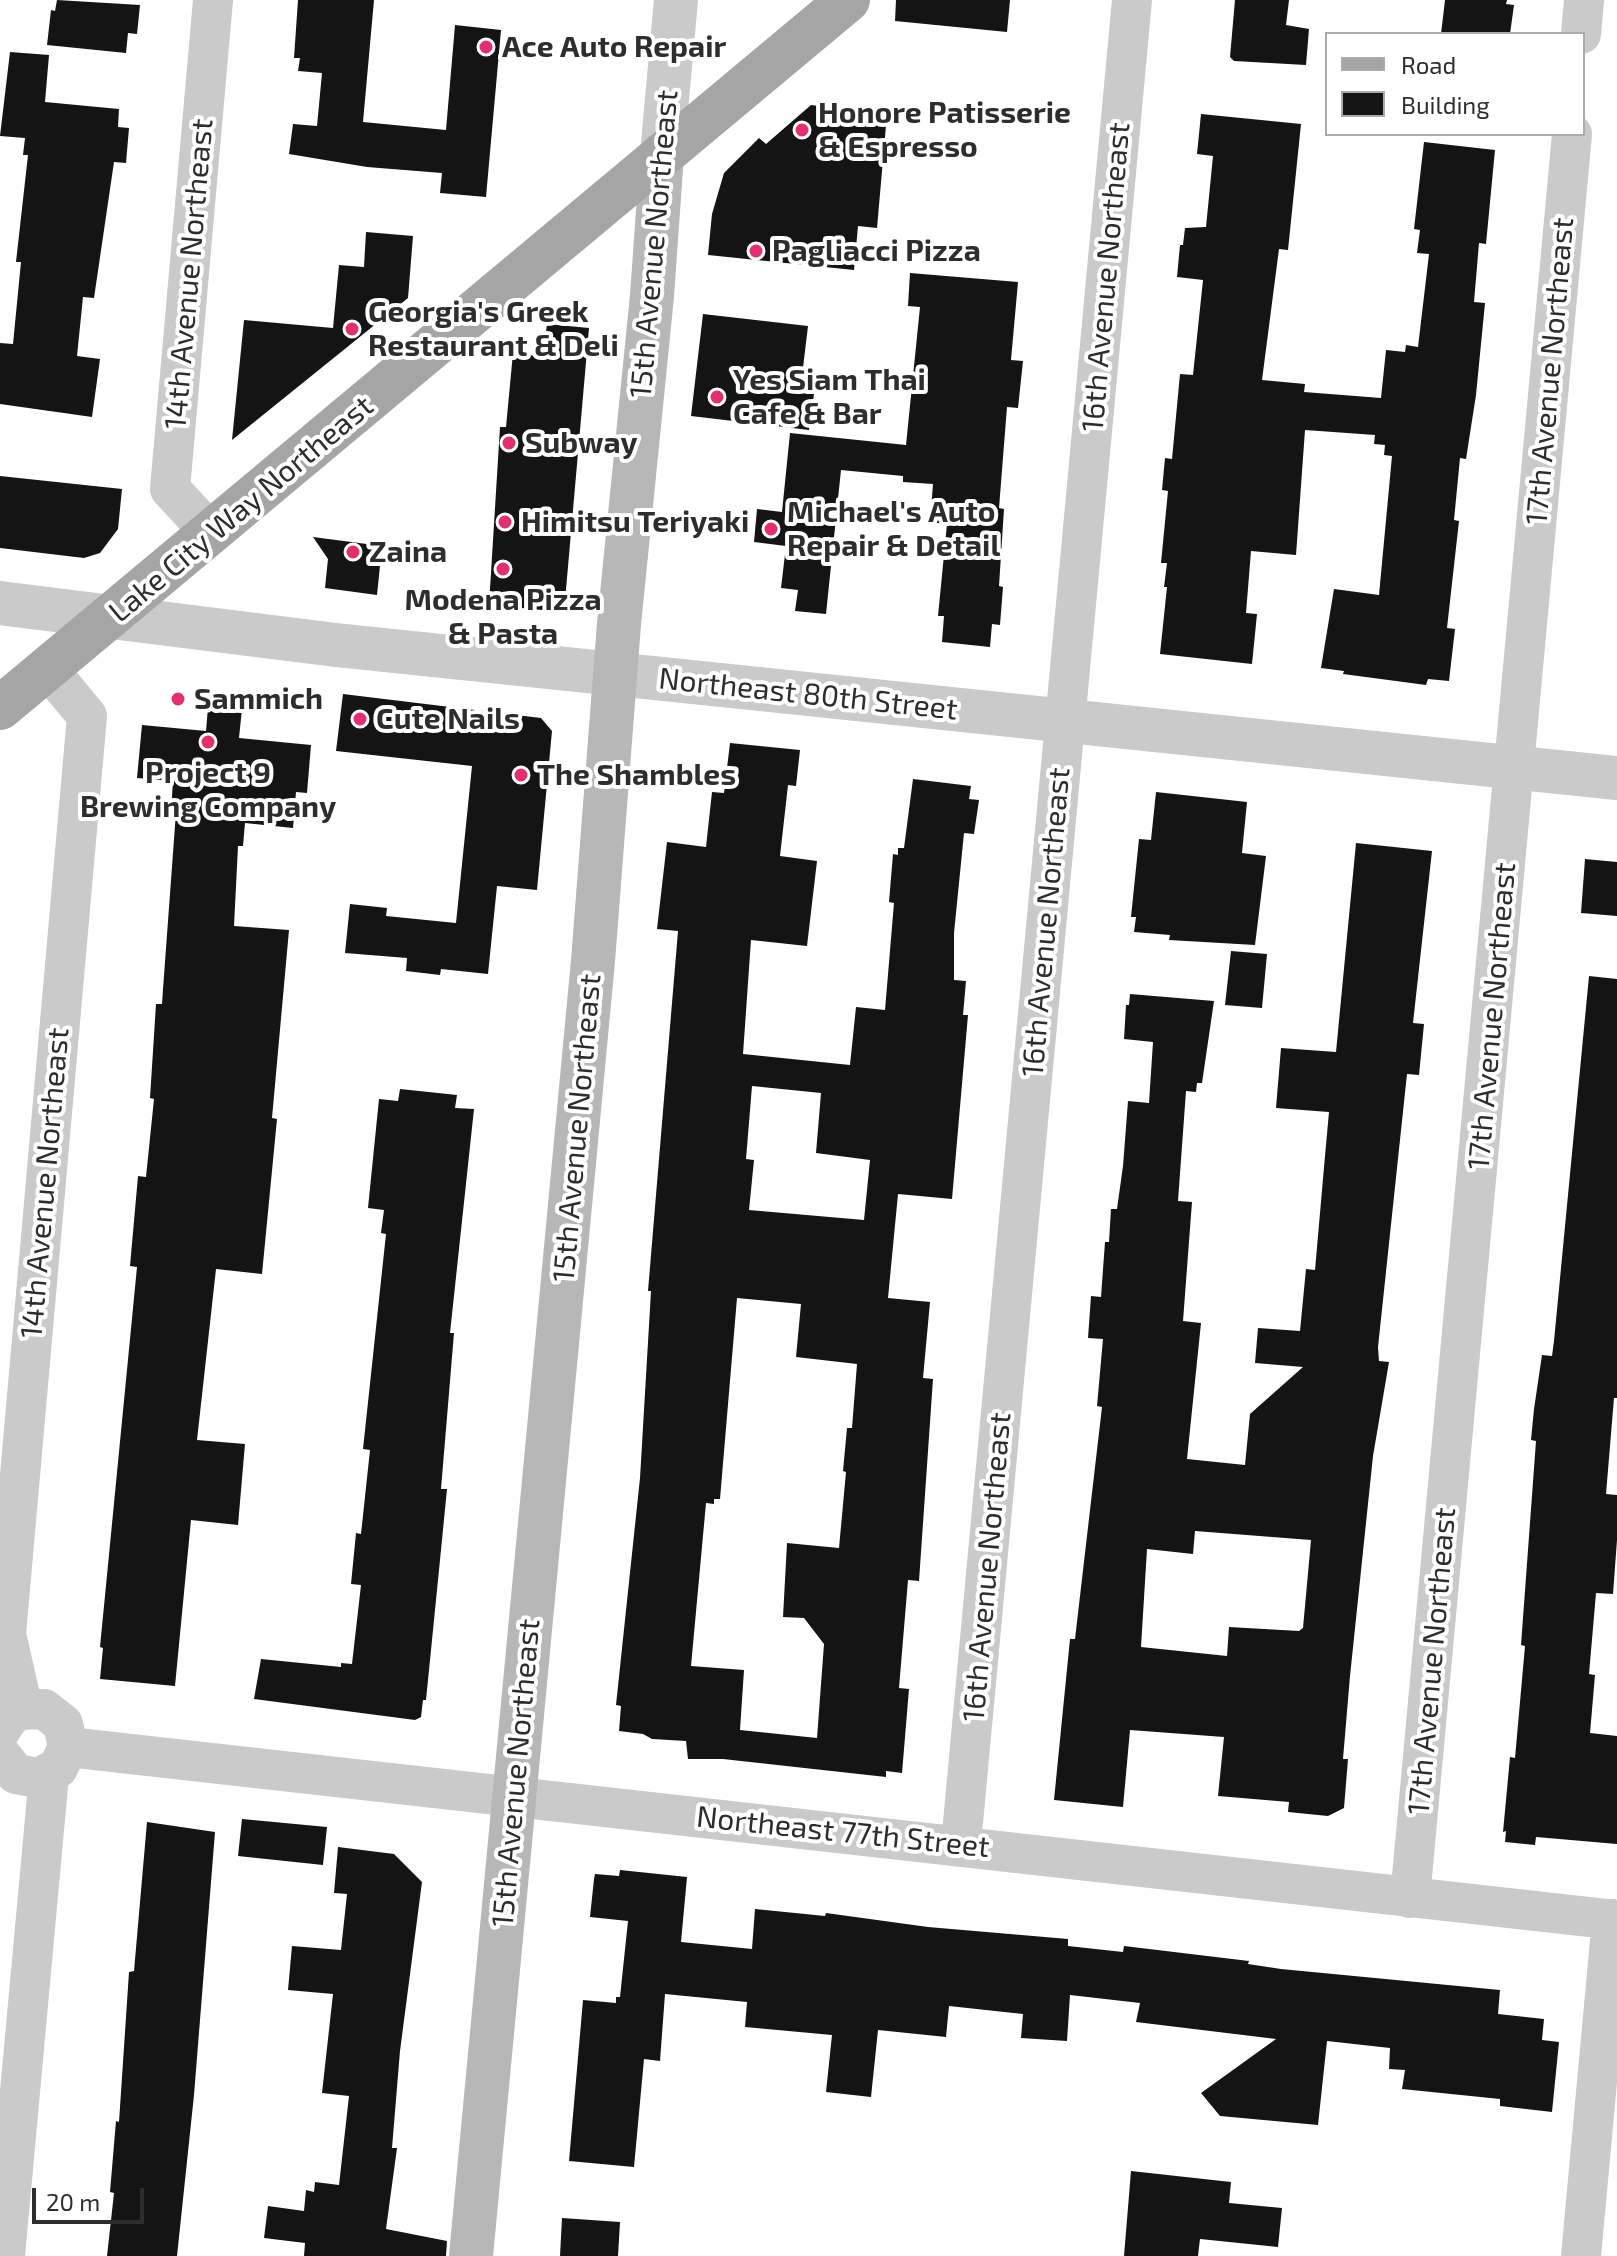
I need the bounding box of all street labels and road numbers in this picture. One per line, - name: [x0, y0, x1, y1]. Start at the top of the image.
- street label: 15th Avenue Northeast: [623, 88, 685, 400]
- street label: 14th Avenue Northeast: [157, 117, 221, 431]
- street label: 16th Avenue Northeast: [1075, 121, 1137, 433]
- street label: 17th Avenue Northeast: [1519, 216, 1581, 526]
- street label: Lake City Way Northeast: [102, 388, 380, 630]
- street label: Northeast 80th Street: [657, 660, 959, 728]
- street label: 16th Avenue Northeast: [1015, 766, 1077, 1078]
- street label: 17th Avenue Northeast: [1461, 861, 1523, 1171]
- street label: 15th Avenue Northeast: [546, 972, 608, 1284]
- street label: 14th Avenue Northeast: [13, 1026, 77, 1340]
- street label: 16th Avenue Northeast: [956, 1411, 1018, 1723]
- street label: 17th Avenue Northeast: [1401, 1506, 1463, 1816]
- street label: 15th Avenue Northeast: [485, 1617, 547, 1929]
- street label: Northeast 77th Street: [695, 1799, 991, 1865]

